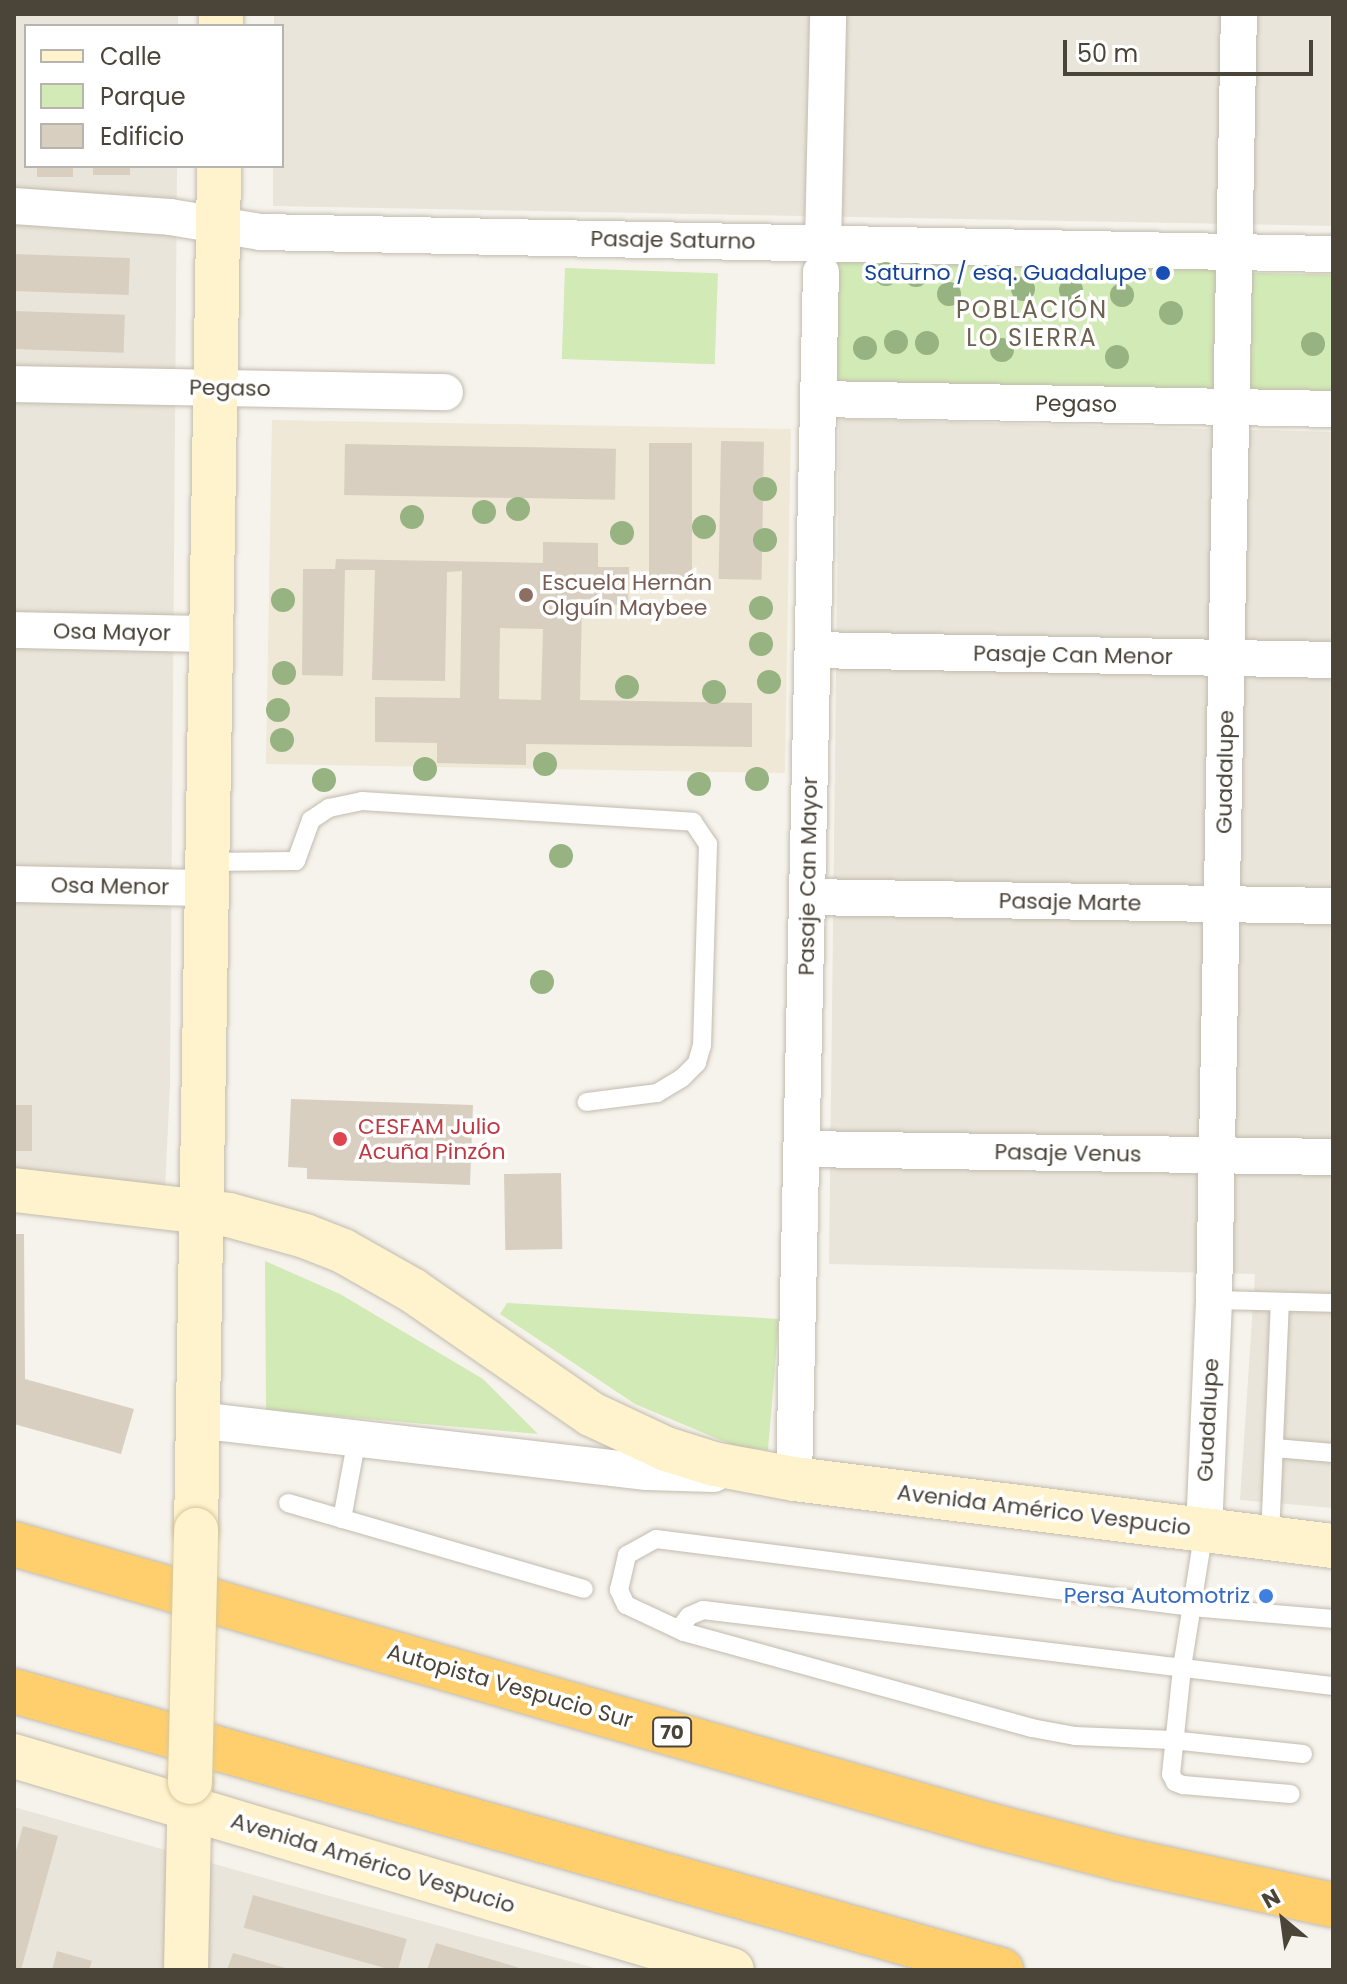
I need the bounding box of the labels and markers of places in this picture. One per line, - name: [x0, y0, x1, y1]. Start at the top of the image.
- place label: Saturno / esq. Guadalupe: [864, 260, 1147, 286]
- marker: Saturno / esq. Guadalupe: [1154, 264, 1172, 282]
- place label: Escuela Hernán Olguín Maybee: [542, 569, 712, 620]
- marker: Escuela Hernán Olguín Maybee: [517, 586, 535, 604]
- place label: CESFAM Julio Acuña Pinzón: [358, 1113, 505, 1164]
- marker: CESFAM Julio Acuña Pinzón: [329, 1128, 351, 1150]
- place label: Persa Automotriz: [1064, 1583, 1250, 1609]
- marker: Persa Automotriz: [1257, 1587, 1275, 1605]

